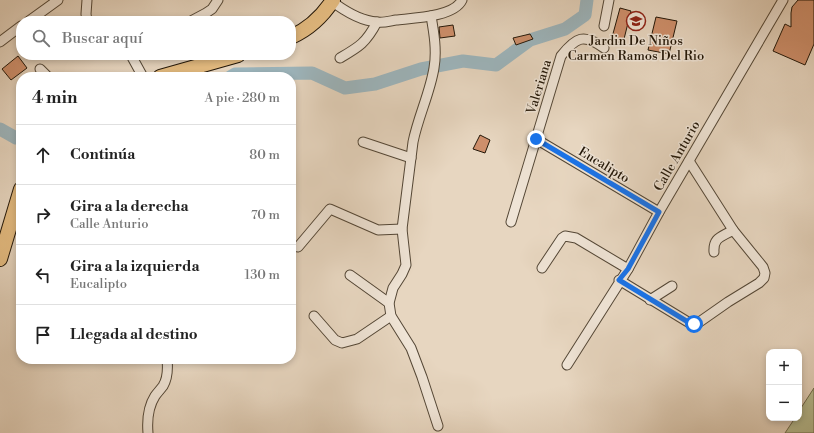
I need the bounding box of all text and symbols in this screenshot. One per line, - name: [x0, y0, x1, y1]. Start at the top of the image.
- school or university icon: Jardin De Niños Carmen Ramos Del Rio: [625, 10, 647, 32]
- search box: [16, 16, 296, 60]
- icon: search: [30, 27, 52, 49]
- text: Buscar aquí: [62, 29, 143, 48]
- place label: Jardin De Niños Carmen Ramos Del Rio: [568, 33, 704, 64]
- street label: Valeriana: [523, 57, 555, 117]
- text: 4 min: [32, 87, 77, 109]
- text: A pie · 280 m: [204, 90, 280, 106]
- street label: Calle Anturio: [650, 118, 704, 194]
- route end: [527, 130, 545, 148]
- street label: Eucalipto: [575, 143, 633, 187]
- icon: ahead: [32, 144, 54, 166]
- text: Continúa: [70, 145, 135, 164]
- text: 80 m: [249, 147, 280, 163]
- text: Gira a la derecha: [70, 197, 189, 216]
- icon: right: [32, 204, 54, 226]
- text: 70 m: [251, 207, 280, 223]
- text: Calle Anturio: [70, 216, 149, 232]
- text: Gira a la izquierda: [70, 257, 200, 276]
- icon: left: [32, 264, 54, 286]
- text: 130 m: [245, 267, 280, 283]
- text: Eucalipto: [70, 276, 127, 292]
- route start: [685, 315, 703, 333]
- icon: arrive: [32, 324, 54, 346]
- text: Llegada al destino: [70, 325, 198, 344]
- map controls: [766, 349, 802, 421]
- button: +: [766, 349, 802, 385]
- button: −: [766, 385, 802, 421]

